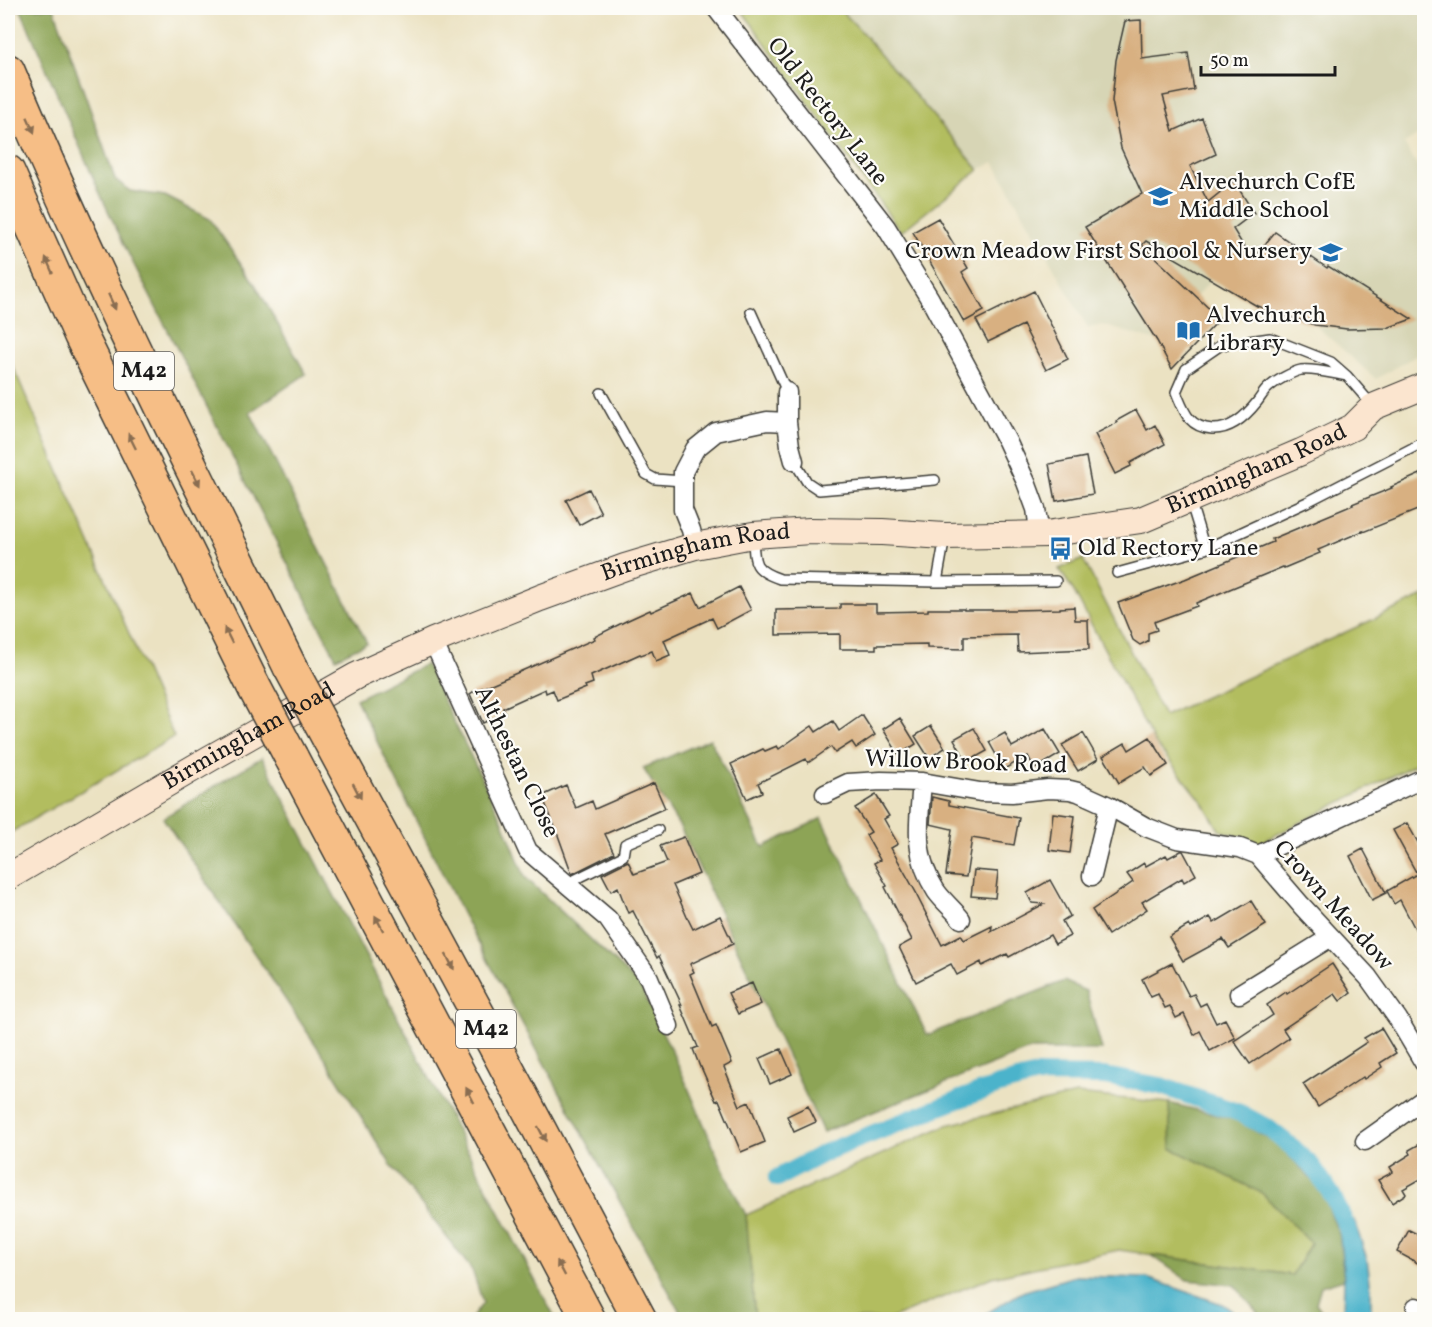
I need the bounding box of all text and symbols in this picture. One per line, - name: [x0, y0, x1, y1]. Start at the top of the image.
- street label: Old Rectory Lane: [758, 31, 896, 193]
- scale bar: [1201, 39, 1334, 77]
- text: 50 m: [1210, 49, 1249, 74]
- one-way arrow: [27, 116, 36, 134]
- place label: Alvechurch CofE Middle School: [1179, 166, 1356, 228]
- school or university icon: Alvechurch CofE Middle School: [1148, 184, 1174, 210]
- place label: Crown Meadow First School & Nursery: [905, 235, 1312, 269]
- school or university icon: Crown Meadow First School & Nursery: [1317, 239, 1343, 265]
- one-way arrow: [44, 255, 54, 273]
- one-way arrow: [107, 294, 116, 311]
- place label: Alvechurch Library: [1206, 299, 1326, 361]
- library icon: Alvechurch Library: [1175, 317, 1201, 343]
- road number: M42: [114, 352, 174, 390]
- street label: Birmingham Road: [1161, 415, 1353, 524]
- one-way arrow: [128, 432, 137, 449]
- one-way arrow: [191, 469, 201, 487]
- street label: Birmingham Road: [596, 515, 792, 591]
- place label: Old Rectory Lane: [1078, 532, 1258, 566]
- bus stop icon: Old Rectory Lane: [1047, 536, 1073, 562]
- one-way arrow: [223, 626, 232, 643]
- street label: Birmingham Road: [156, 674, 342, 799]
- street label: Althestan Close: [465, 680, 567, 844]
- street label: Willow Brook Road: [864, 742, 1068, 784]
- one-way arrow: [352, 783, 362, 800]
- street label: Crown Meadow: [1265, 833, 1401, 979]
- one-way arrow: [374, 914, 384, 931]
- one-way arrow: [445, 954, 455, 971]
- road number: M42: [456, 1010, 516, 1048]
- one-way arrow: [465, 1087, 475, 1104]
- one-way arrow: [537, 1126, 547, 1143]
- one-way arrow: [556, 1259, 566, 1276]

